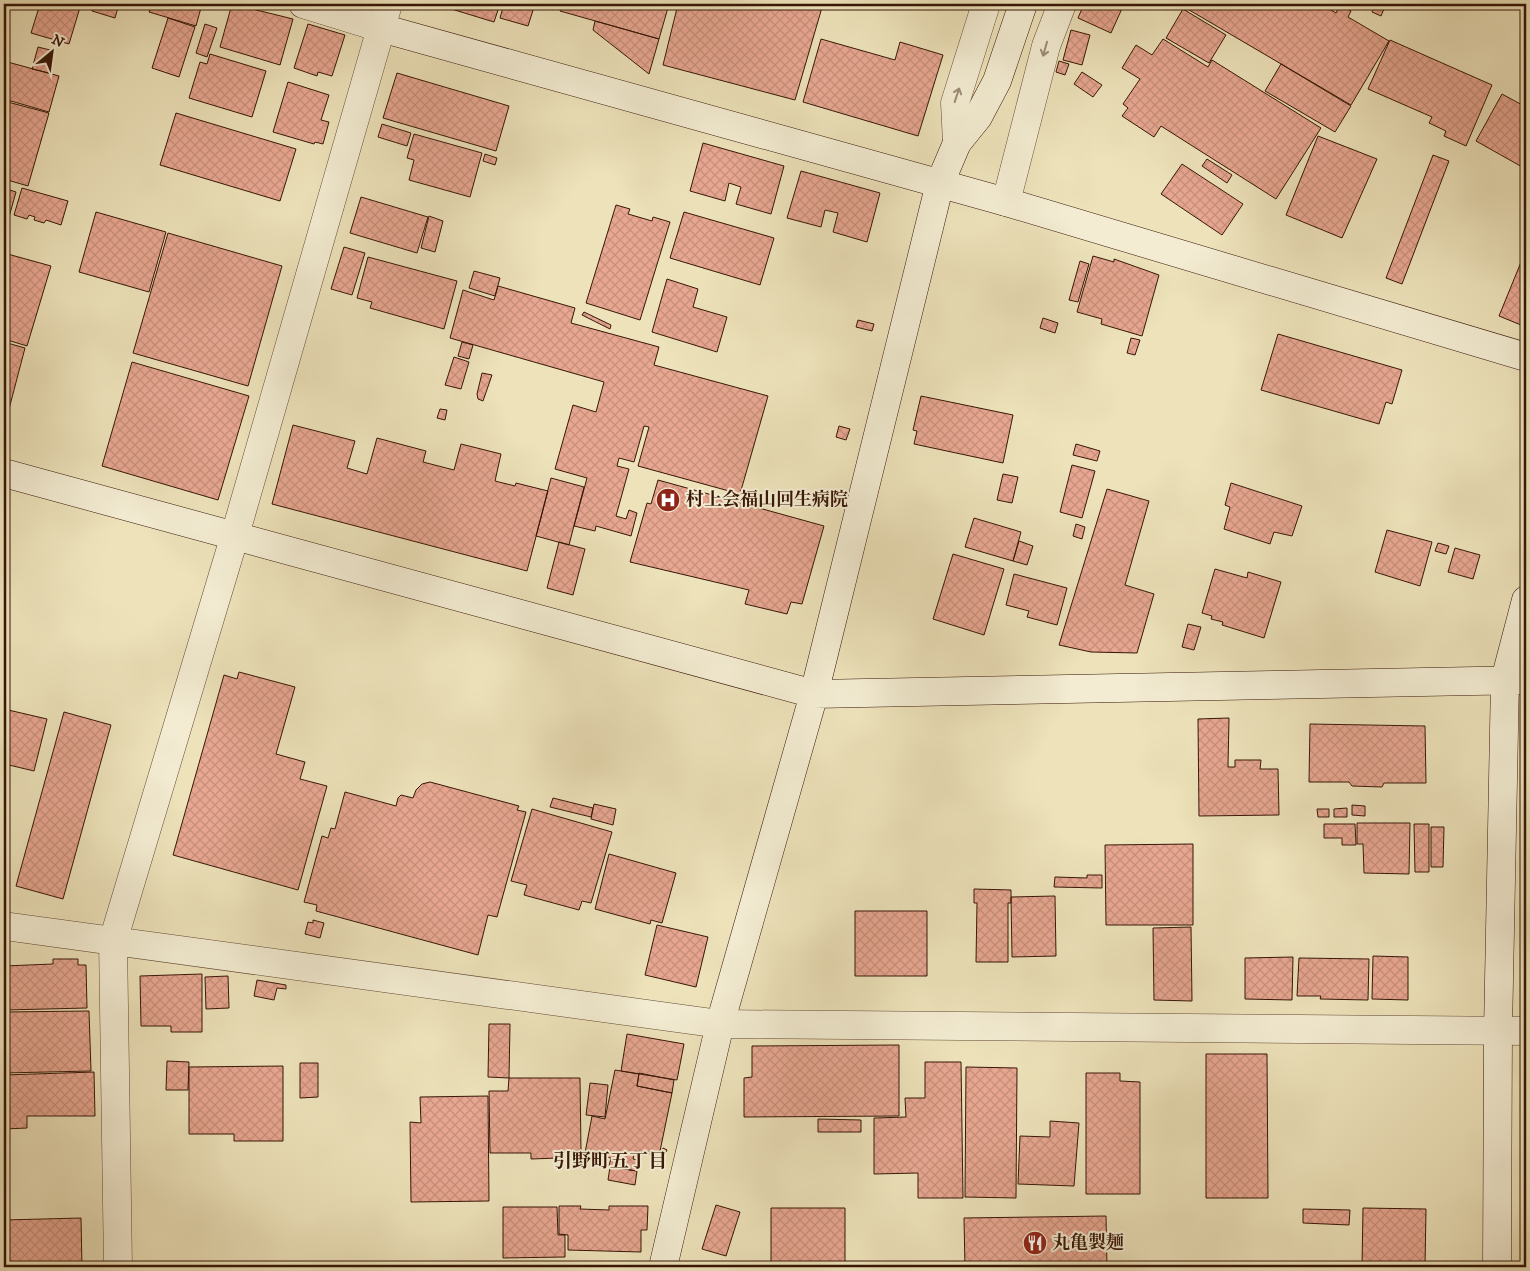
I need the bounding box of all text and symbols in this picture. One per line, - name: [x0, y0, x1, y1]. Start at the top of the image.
- north arrow: [28, 28, 78, 78]
- text: N: [48, 31, 68, 52]
- one-way arrow: [1040, 41, 1050, 57]
- one-way arrow: [953, 87, 963, 103]
- hospital icon: 村上会福山回生病院: [655, 487, 681, 513]
- place label: 村上会福山回生病院: [686, 489, 848, 511]
- district label: 引野町五丁目: [553, 1150, 667, 1173]
- restaurant icon: 丸亀製麺: [1022, 1230, 1048, 1256]
- place label: 丸亀製麺: [1052, 1232, 1124, 1254]

